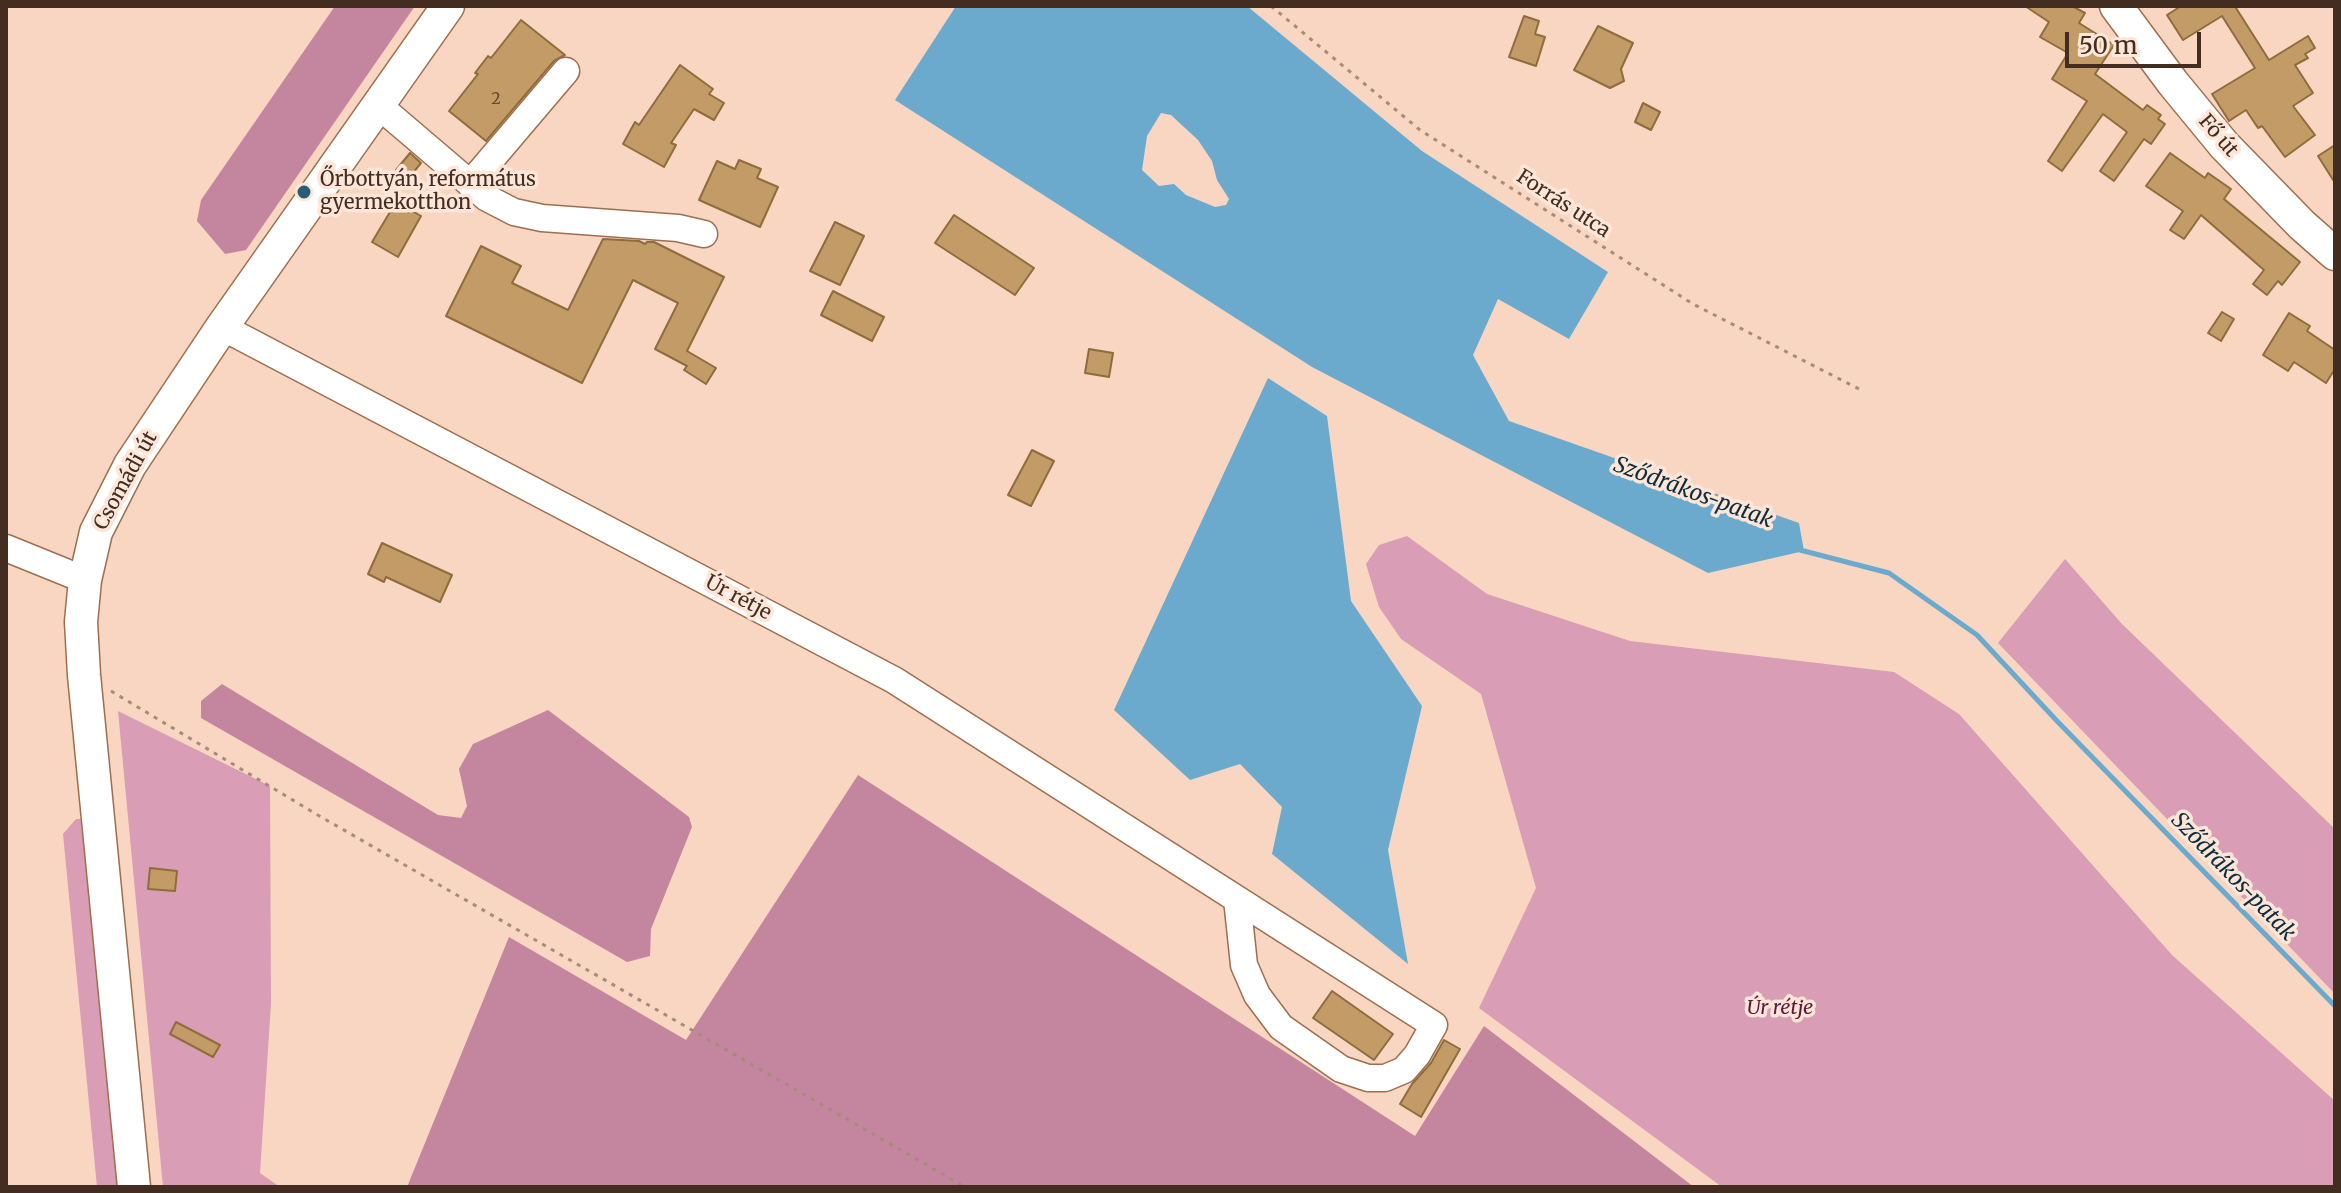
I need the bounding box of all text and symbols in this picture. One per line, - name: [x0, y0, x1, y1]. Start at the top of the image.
- scale bar: [2069, 16, 2205, 66]
- text: 50 m: [2079, 30, 2138, 61]
- house number: 2: [491, 89, 501, 109]
- street label: Fő út: [2193, 110, 2243, 162]
- street label: Forrás utca: [1512, 165, 1614, 243]
- place label: Őrbottyán, református gyermekotthon: [320, 168, 536, 215]
- marker: Őrbottyán, református gyermekotthon: [295, 183, 313, 201]
- street label: Csomádi út: [89, 428, 163, 534]
- water label: Sződrákos-patak: [1610, 452, 1776, 534]
- street label: Úr rétje: [701, 571, 775, 625]
- water label: Sződrákos-patak: [2165, 808, 2301, 946]
- park label: Úr rétje: [1747, 996, 1813, 1020]

